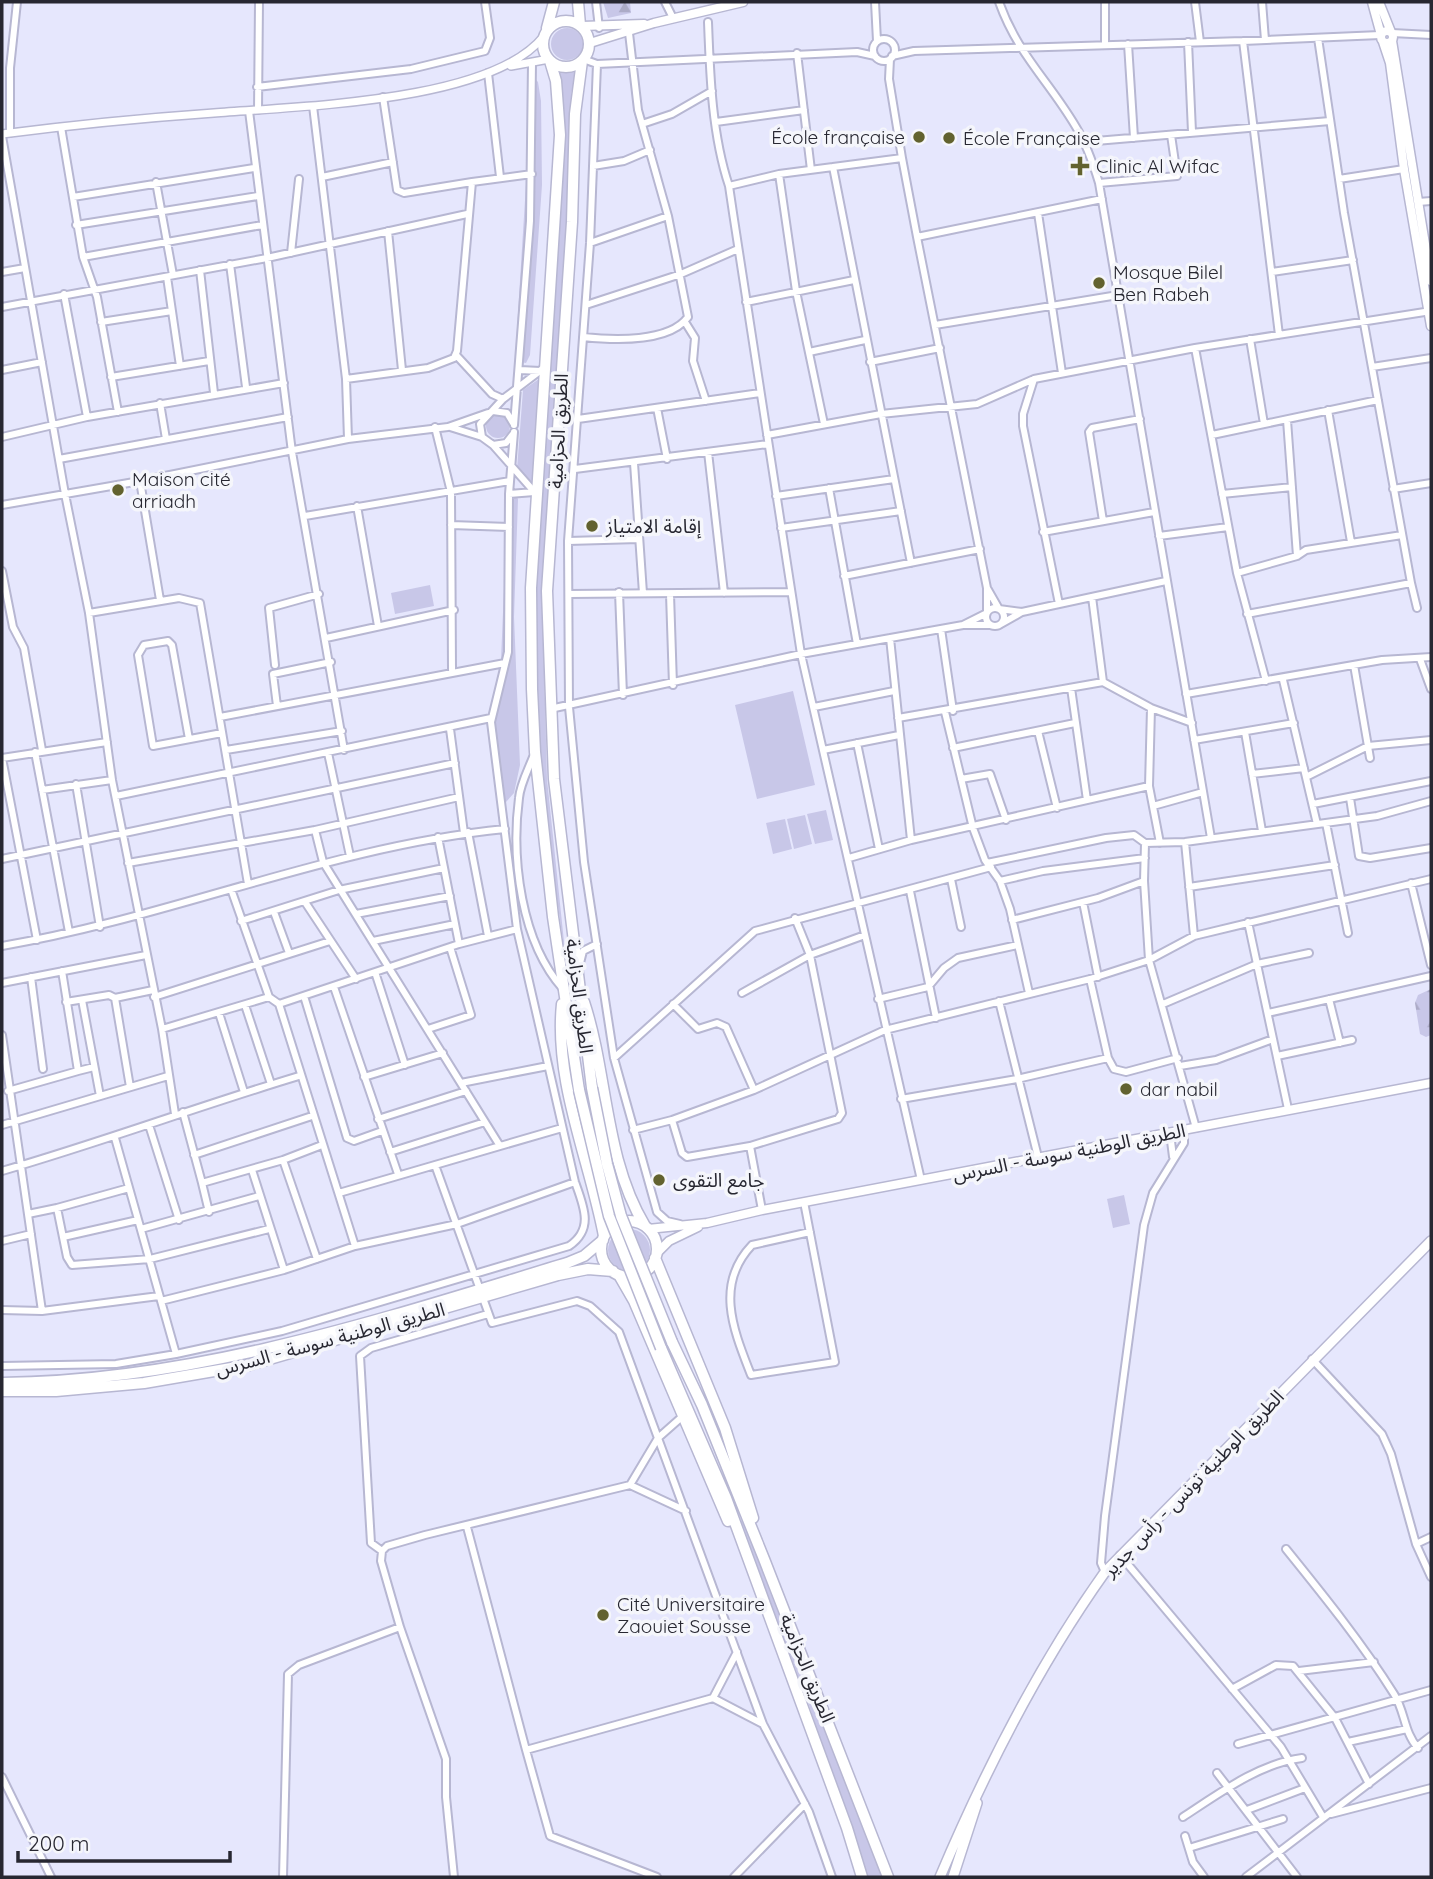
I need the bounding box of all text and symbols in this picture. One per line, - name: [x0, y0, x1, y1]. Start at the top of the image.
- place label: École française: [771, 125, 905, 149]
- place label: École Française: [963, 126, 1100, 150]
- marker: École française: [911, 129, 927, 145]
- marker: École Française: [941, 130, 957, 146]
- place label: Clinic Al Wifac: [1096, 154, 1220, 178]
- marker: Clinic Al Wifac: [1070, 156, 1090, 176]
- place label: Mosque Bilel Ben Rabeh: [1113, 260, 1223, 306]
- marker: Mosque Bilel Ben Rabeh: [1091, 275, 1107, 291]
- street label: الطريق الحزامية: [543, 373, 573, 489]
- place label: Maison cité arriadh: [132, 467, 231, 513]
- marker: Maison cité arriadh: [110, 482, 126, 498]
- place label: إقامة الامتياز: [605, 514, 702, 539]
- marker: إقامة الامتياز: [584, 518, 600, 534]
- street label: الطريق الحزامية: [561, 937, 599, 1055]
- place label: dar nabil: [1140, 1077, 1218, 1101]
- marker: dar nabil: [1118, 1081, 1134, 1097]
- street label: الطريق الوطنية سوسة - السرس: [951, 1118, 1187, 1186]
- place label: جامع التقوى: [673, 1168, 764, 1195]
- marker: جامع التقوى: [651, 1172, 667, 1188]
- street label: الطريق الوطنية سوسة - السرس: [213, 1297, 447, 1381]
- street label: الطريق الوطنية تونس - رأس جدير: [1097, 1384, 1289, 1582]
- place label: Cité Universitaire Zaouiet Sousse: [617, 1592, 765, 1638]
- marker: Cité Universitaire Zaouiet Sousse: [595, 1607, 611, 1623]
- street label: الطريق الحزامية: [775, 1610, 841, 1726]
- scale bar: [18, 1820, 229, 1864]
- text: 200 m: [28, 1830, 90, 1856]

